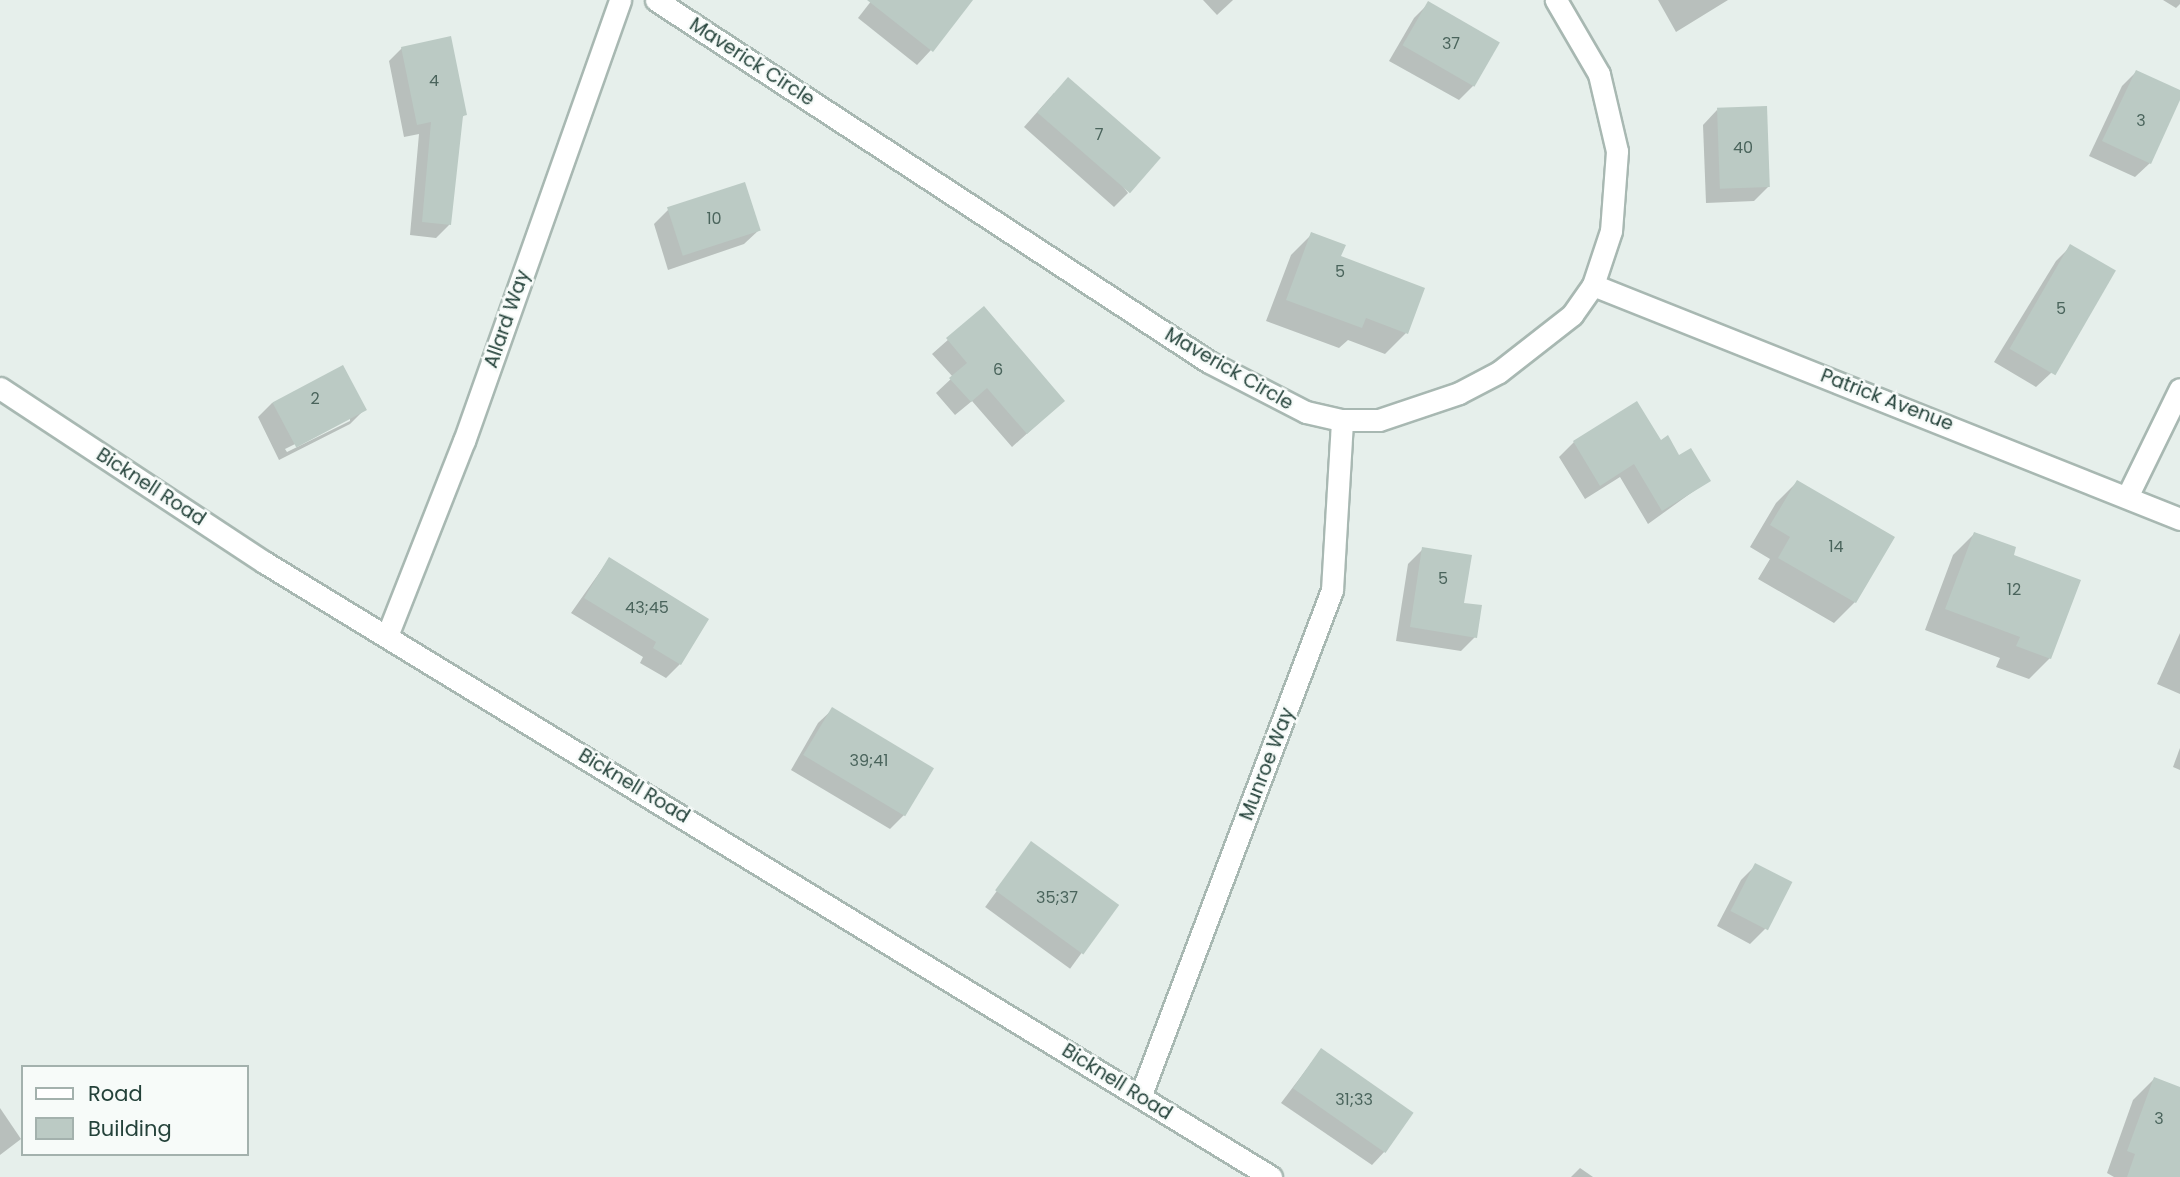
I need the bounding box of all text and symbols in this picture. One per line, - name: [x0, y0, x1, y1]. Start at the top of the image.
- street label: Maverick Circle: [685, 13, 819, 111]
- house number: 37: [1442, 34, 1460, 54]
- house number: 4: [429, 71, 439, 91]
- house number: 3: [2136, 111, 2146, 131]
- house number: 7: [1095, 125, 1103, 145]
- house number: 40: [1733, 138, 1753, 158]
- house number: 10: [706, 209, 722, 229]
- house number: 5: [1335, 262, 1345, 282]
- street label: Allard Way: [480, 267, 534, 371]
- house number: 5: [2056, 299, 2066, 319]
- street label: Maverick Circle: [1161, 323, 1297, 415]
- house number: 6: [993, 360, 1003, 380]
- street label: Patrick Avenue: [1817, 364, 1957, 436]
- house number: 2: [310, 389, 320, 409]
- street label: Bicknell Road: [92, 443, 210, 531]
- house number: 14: [1828, 537, 1844, 557]
- house number: 5: [1438, 569, 1448, 589]
- house number: 12: [2007, 580, 2021, 600]
- house number: 43;45: [625, 598, 669, 618]
- street label: Munroe Way: [1235, 704, 1299, 824]
- street label: Bicknell Road: [574, 744, 694, 828]
- house number: 39;41: [850, 751, 888, 771]
- house number: 35;37: [1036, 888, 1078, 908]
- street label: Bicknell Road: [1058, 1039, 1176, 1125]
- legend: [21, 1065, 248, 1156]
- text: Road: [88, 1079, 143, 1108]
- house number: 31;33: [1335, 1090, 1373, 1110]
- house number: 3: [2154, 1109, 2164, 1129]
- text: Building: [88, 1114, 172, 1143]

